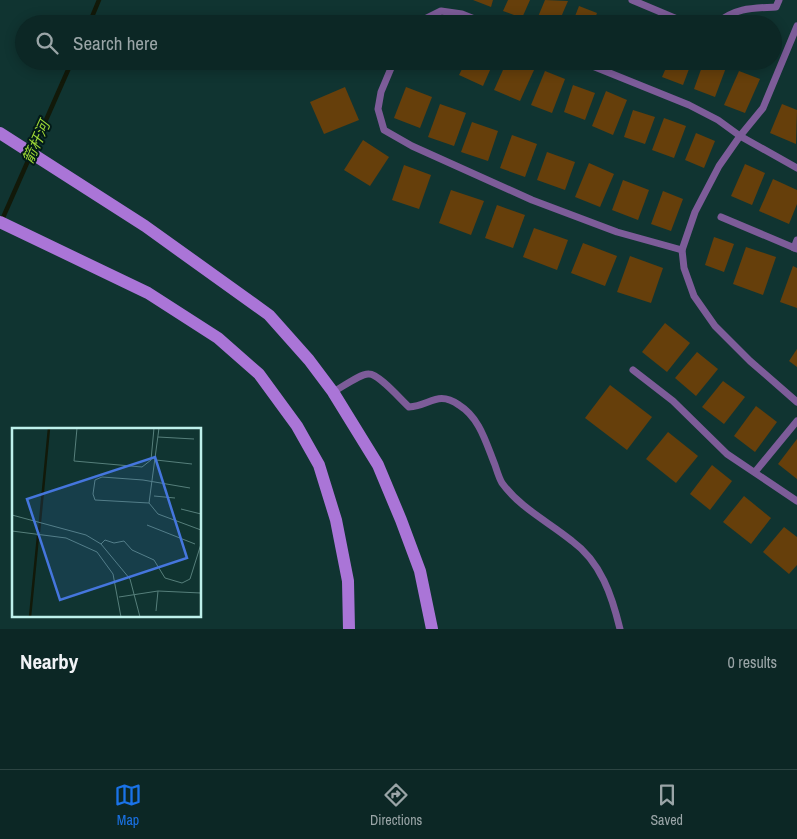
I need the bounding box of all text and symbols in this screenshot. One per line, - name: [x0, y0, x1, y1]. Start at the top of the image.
- search box: [15, 15, 782, 70]
- icon: search: [33, 29, 61, 57]
- text: Search here: [73, 30, 158, 56]
- water label: 箭杆河: [17, 114, 56, 167]
- inset map: [12, 428, 201, 616]
- text: Nearby: [20, 647, 78, 676]
- text: 0 results: [727, 651, 777, 673]
- tab: Map: [114, 781, 142, 829]
- tab: Directions: [370, 781, 422, 829]
- tab: Saved: [650, 781, 683, 829]

